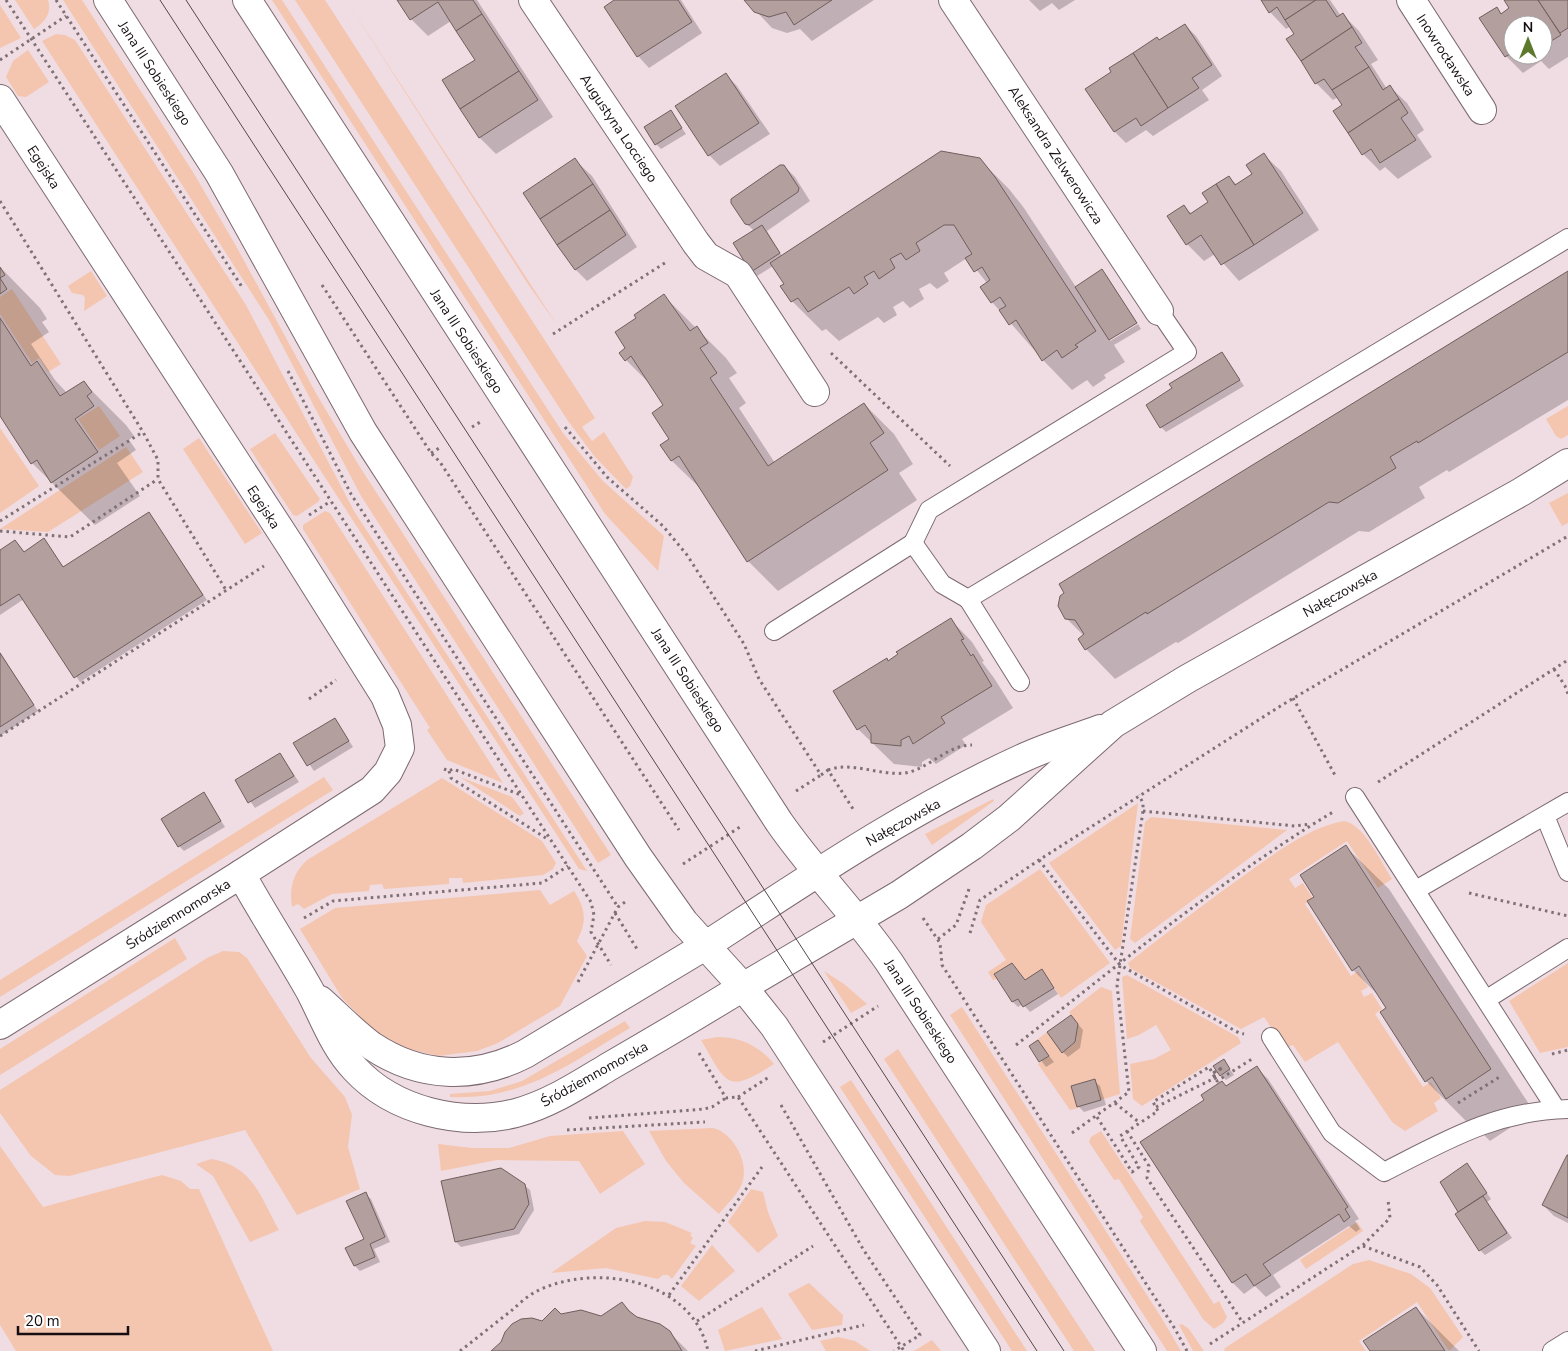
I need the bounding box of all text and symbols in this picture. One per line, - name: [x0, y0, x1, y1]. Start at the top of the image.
- street label: Inowrocławska: [1412, 11, 1479, 100]
- north arrow: [1503, 15, 1553, 65]
- street label: Jana III Sobieskiego: [113, 17, 196, 129]
- text: N: [1523, 18, 1533, 37]
- street label: Augustyna Locciego: [575, 70, 662, 186]
- street label: Aleksandra Zelwerowicza: [1004, 82, 1107, 228]
- street label: Egejska: [22, 142, 65, 193]
- street label: Jana III Sobieskiego: [425, 285, 508, 397]
- street label: Egejska: [242, 482, 285, 533]
- street label: Nałęczowska: [1300, 565, 1381, 622]
- street label: Jana III Sobieskiego: [646, 624, 729, 736]
- street label: Nałęczowska: [863, 794, 944, 851]
- street label: Śródziemnomorska: [122, 875, 234, 954]
- street label: Jana III Sobieskiego: [879, 955, 962, 1067]
- street label: Śródziemnomorska: [537, 1037, 651, 1112]
- scale bar: [18, 1304, 128, 1336]
- text: 20 m: [25, 1311, 60, 1331]

